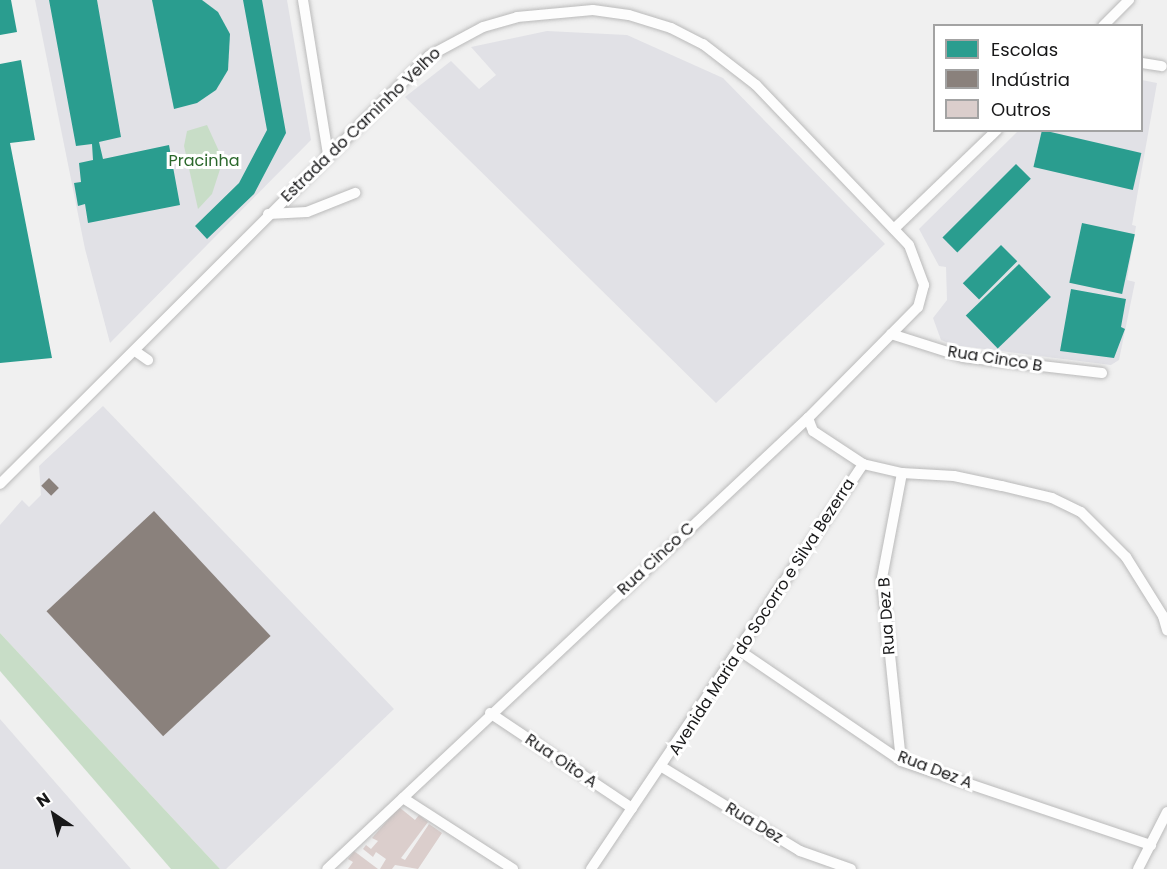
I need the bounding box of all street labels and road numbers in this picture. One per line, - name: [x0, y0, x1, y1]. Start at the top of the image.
- street label: Estrada do Caminho Velho: [277, 44, 445, 206]
- street label: Rua Cinco B: [946, 342, 1044, 376]
- street label: Avenida Maria do Socorro e Silva Bezerra: [665, 475, 859, 759]
- street label: Rua Cinco C: [614, 519, 698, 599]
- street label: Rua Dez B: [875, 577, 899, 655]
- street label: Rua Oito A: [521, 730, 601, 792]
- street label: Rua Dez A: [895, 747, 975, 793]
- street label: Rua Dez: [722, 798, 786, 848]

